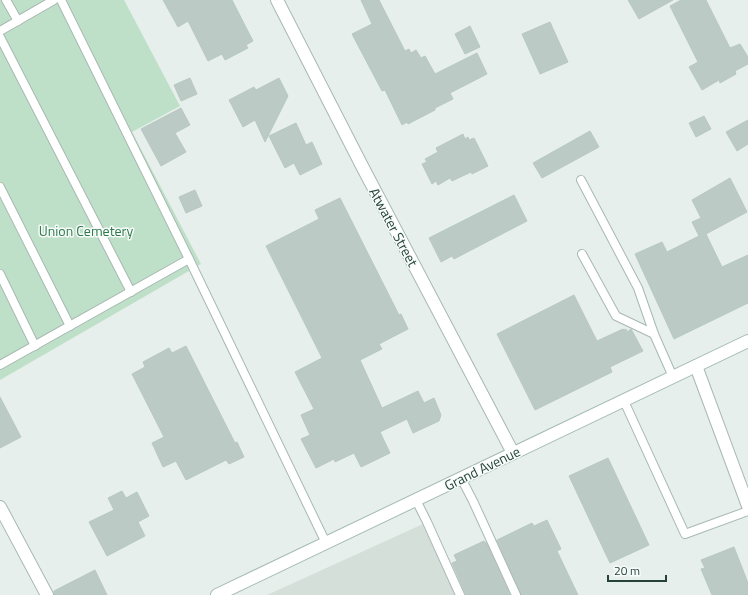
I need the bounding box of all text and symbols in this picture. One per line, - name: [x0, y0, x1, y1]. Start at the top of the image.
- street label: Atwater Street: [364, 184, 424, 270]
- park label: Union Cemetery: [39, 220, 133, 241]
- street label: Grand Avenue: [440, 441, 524, 495]
- scale bar: [608, 557, 666, 583]
- text: 20 m: [614, 561, 640, 580]

